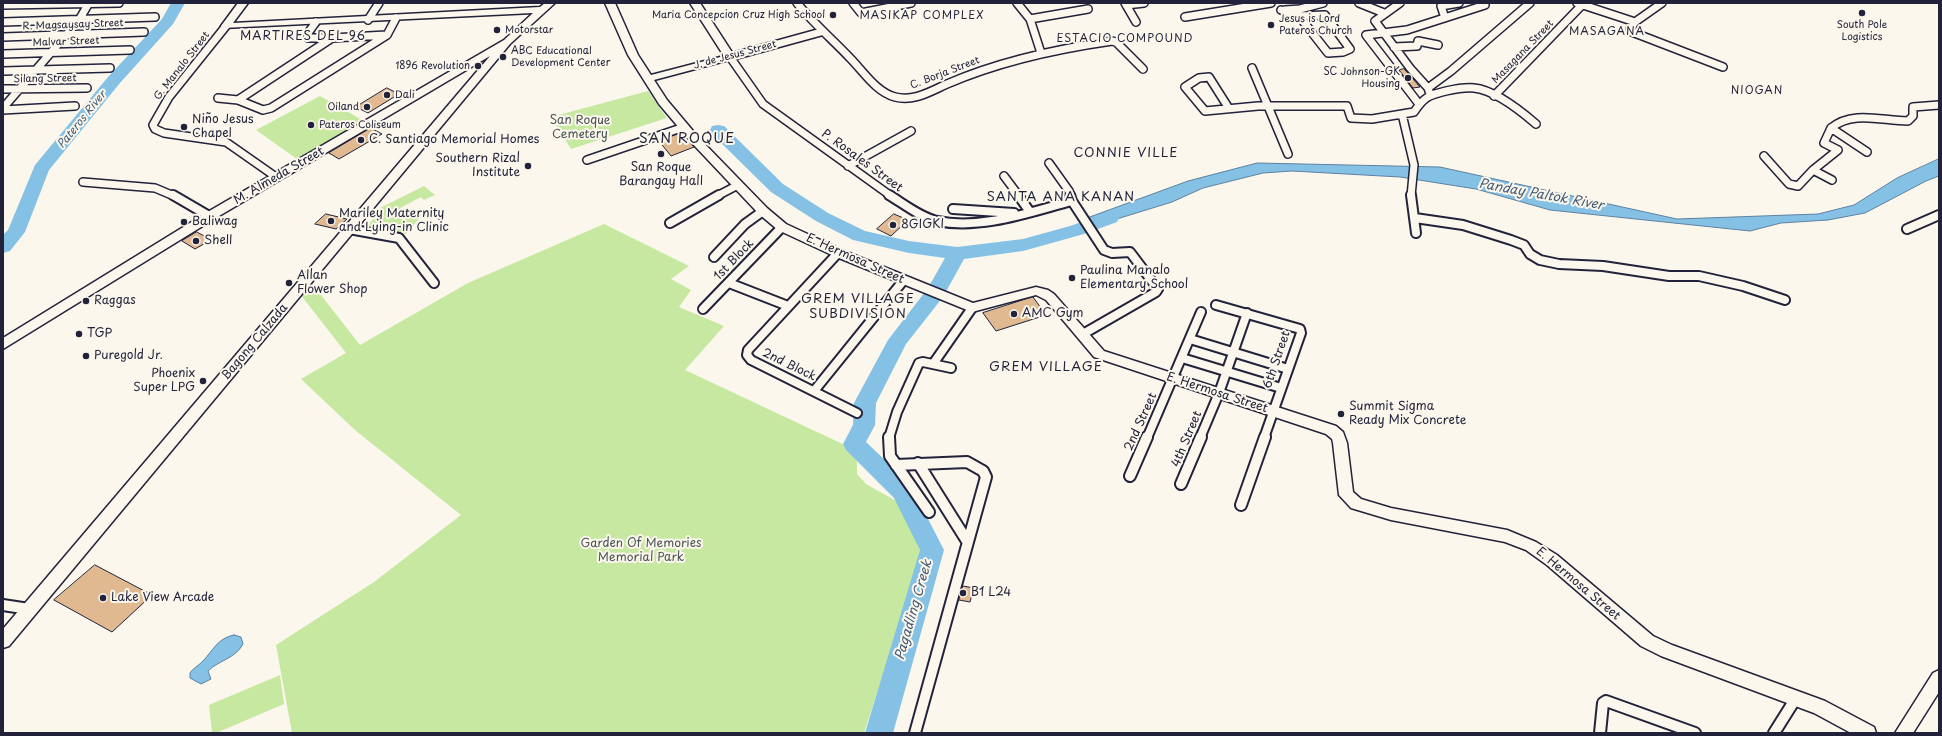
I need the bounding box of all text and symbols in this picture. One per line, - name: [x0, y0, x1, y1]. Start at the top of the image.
- marker: South Pole Logistics: [1857, 8, 1867, 18]
- place label: Maria Concepcion Cruz High School: [652, 9, 825, 21]
- district label: MASIKAP COMPLEX: [859, 9, 985, 23]
- marker: Maria Concepcion Cruz High School: [828, 10, 838, 20]
- place label: Jesus is Lord Pateros Church: [1279, 13, 1352, 36]
- street label: R. Magsaysay Street: [22, 17, 124, 33]
- street label: Masagana Street: [1490, 18, 1556, 86]
- place label: South Pole Logistics: [1837, 19, 1887, 42]
- marker: Jesus is Lord Pateros Church: [1266, 20, 1276, 30]
- place label: Motorstar: [505, 24, 553, 36]
- marker: Motorstar: [492, 25, 502, 35]
- district label: MASAGANA: [1568, 25, 1646, 39]
- street label: G. Manalo Street: [152, 29, 212, 103]
- district label: MARTIRES DEL 96: [241, 30, 365, 44]
- district label: ESTACIO COMPOUND: [1057, 32, 1193, 46]
- street label: Malvar Street: [32, 35, 100, 49]
- street label: J. de Jesus Street: [692, 38, 778, 72]
- place label: ABC Educational Development Center: [511, 45, 610, 68]
- marker: ABC Educational Development Center: [498, 52, 508, 62]
- street label: C. Borja Street: [909, 54, 981, 92]
- place label: 1896 Revolution: [395, 60, 470, 72]
- marker: 1896 Revolution: [473, 61, 483, 71]
- place label: SC Johnson-GK Housing: [1324, 66, 1400, 90]
- street label: Silang Street: [13, 72, 77, 86]
- marker: SC Johnson-GK Housing: [1403, 73, 1413, 83]
- district label: NIOGAN: [1731, 84, 1783, 98]
- water label: Pateros River: [55, 89, 109, 151]
- place label: Dali: [395, 89, 415, 101]
- marker: Dali: [382, 90, 392, 100]
- place label: Oiland: [327, 101, 359, 113]
- marker: Oiland: [362, 102, 372, 112]
- place label: Niño Jesus Chapel: [192, 113, 254, 141]
- park label: San Roque Cemetery: [550, 114, 610, 142]
- place label: Pateros Coliseum: [319, 119, 401, 131]
- marker: Pateros Coliseum: [306, 120, 316, 130]
- marker: Niño Jesus Chapel: [179, 122, 189, 132]
- street label: P. Rosales Street: [819, 127, 905, 195]
- district label: SAN ROQUE: [640, 131, 734, 147]
- place label: C. Santiago Memorial Homes: [369, 133, 539, 147]
- marker: C. Santiago Memorial Homes: [356, 135, 366, 145]
- street label: M. Almeda Street: [231, 144, 327, 208]
- district label: CONNIE VILLE: [1074, 145, 1178, 161]
- marker: San Roque Barangay Hall: [656, 149, 666, 159]
- place label: Southern Rizal Institute: [436, 152, 520, 180]
- marker: Southern Rizal Institute: [523, 161, 533, 171]
- place label: San Roque Barangay Hall: [619, 161, 703, 189]
- water label: Panday Paltok River: [1477, 176, 1605, 214]
- district label: SANTA ANA KANAN: [986, 189, 1136, 205]
- place label: Mariley Maternity and Lying-in Clinic: [339, 207, 449, 235]
- place label: Baliwag: [192, 215, 238, 229]
- marker: Mariley Maternity and Lying-in Clinic: [326, 216, 336, 226]
- marker: Baliwag: [179, 217, 189, 227]
- place label: 8GIGKI: [901, 218, 944, 232]
- marker: 8GIGKI: [888, 220, 898, 230]
- street label: E. Hermosa Street: [804, 231, 906, 287]
- place label: Shell: [204, 234, 232, 248]
- marker: Shell: [191, 236, 201, 246]
- street label: 1st Block: [711, 236, 757, 284]
- place label: Paulina Manalo Elementary School: [1080, 264, 1188, 292]
- place label: Allan Flower Shop: [297, 269, 367, 297]
- marker: Paulina Manalo Elementary School: [1067, 273, 1077, 283]
- marker: Allan Flower Shop: [284, 278, 294, 288]
- district label: GREM VILLAGE SUBDIVISION: [802, 291, 914, 322]
- place label: Raggas: [94, 294, 136, 308]
- marker: Raggas: [81, 296, 91, 306]
- street label: Bagong Calzada: [219, 301, 291, 383]
- place label: AMC Gym: [1022, 307, 1083, 321]
- marker: AMC Gym: [1009, 309, 1019, 319]
- place label: TGP: [87, 327, 112, 341]
- marker: TGP: [74, 329, 84, 339]
- street label: 6th Street: [1260, 329, 1294, 391]
- street label: 2nd Block: [760, 346, 818, 384]
- place label: Puregold Jr.: [94, 349, 163, 363]
- marker: Puregold Jr.: [81, 351, 91, 361]
- district label: GREM VILLAGE: [990, 359, 1102, 375]
- place label: Phoenix Super LPG: [133, 367, 195, 395]
- street label: E. Hermosa Street: [1165, 370, 1269, 416]
- marker: Phoenix Super LPG: [198, 376, 208, 386]
- street label: 2nd Street: [1122, 391, 1160, 453]
- place label: Summit Sigma Ready Mix Concrete: [1349, 400, 1466, 428]
- street label: 4th Street: [1169, 409, 1205, 469]
- marker: Summit Sigma Ready Mix Concrete: [1336, 409, 1346, 419]
- park label: Garden Of Memories Memorial Park: [581, 537, 701, 565]
- street label: E. Hermosa Street: [1533, 545, 1623, 623]
- water label: Pagadling Creek: [892, 558, 936, 662]
- place label: B1 L24: [971, 586, 1011, 600]
- marker: B1 L24: [958, 588, 968, 598]
- place label: Lake View Arcade: [111, 591, 214, 605]
- marker: Lake View Arcade: [98, 593, 108, 603]

